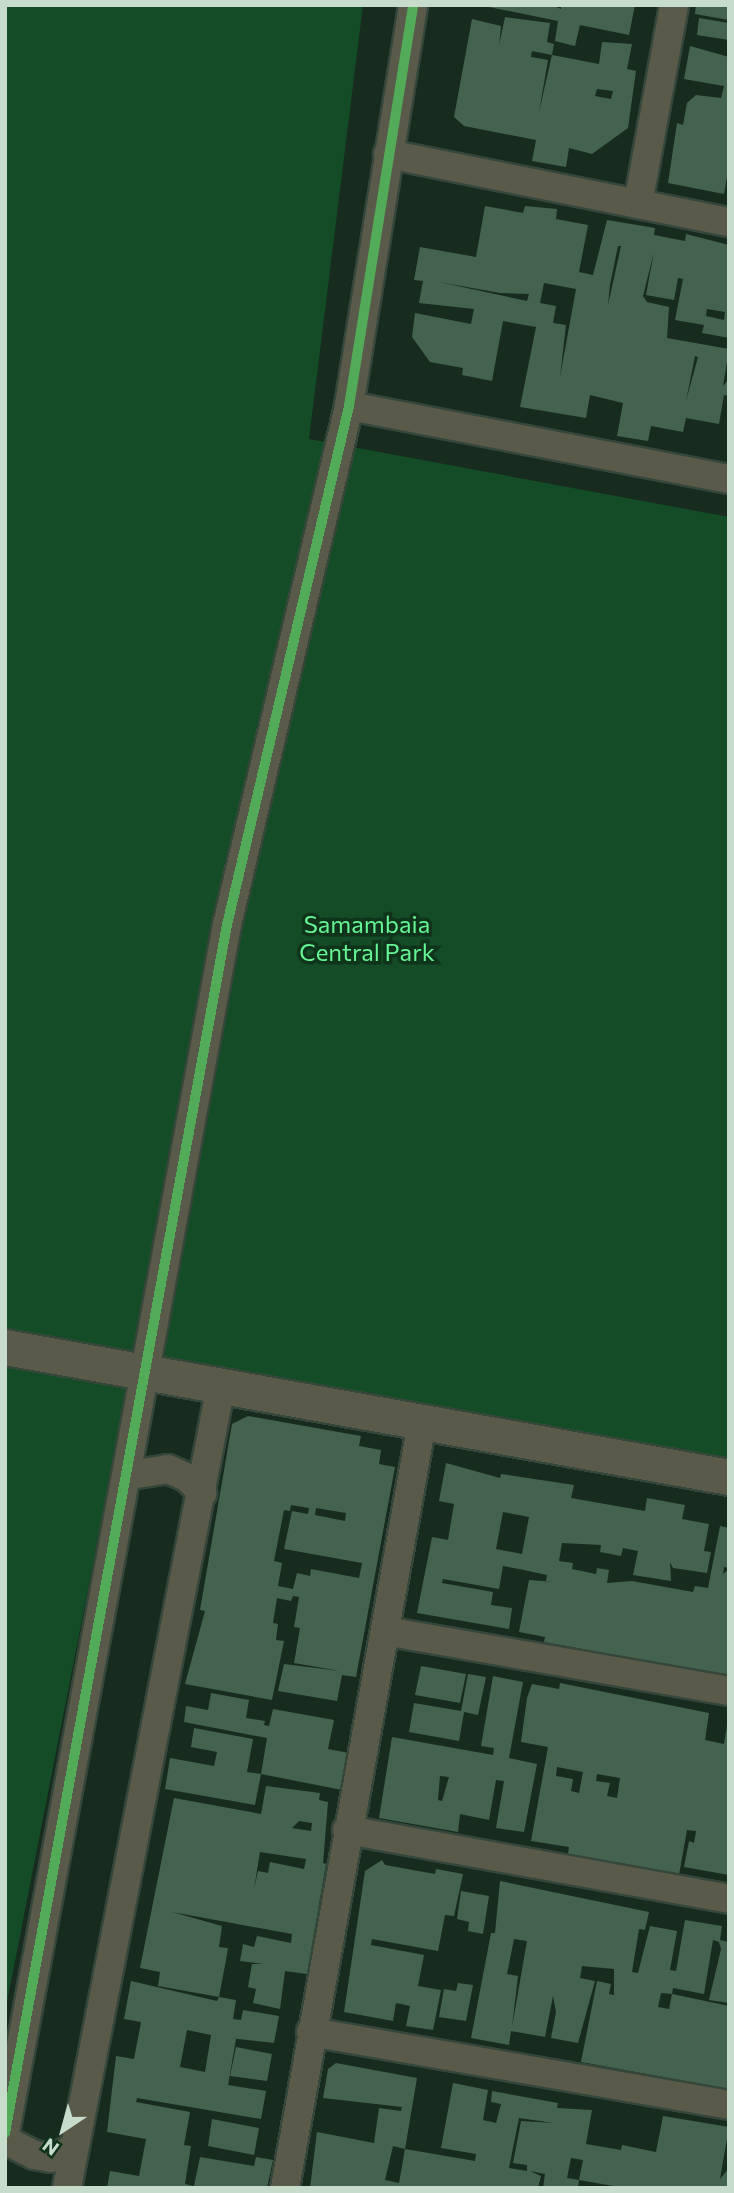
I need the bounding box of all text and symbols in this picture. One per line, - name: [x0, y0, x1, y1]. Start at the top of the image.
- park label: Samambaia Central Park: [299, 910, 435, 966]
- north arrow: [28, 2095, 98, 2165]
- text: N: [38, 2134, 63, 2161]

